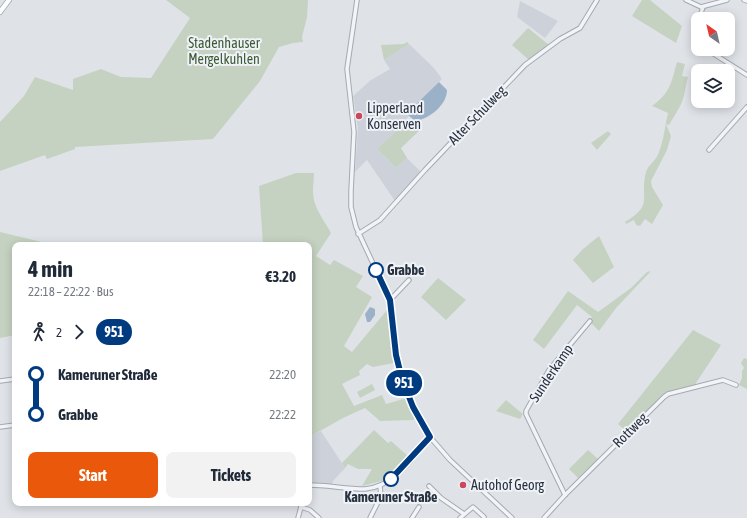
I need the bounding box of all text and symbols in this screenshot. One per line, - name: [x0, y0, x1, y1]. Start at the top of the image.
- north arrow: [691, 12, 735, 56]
- map controls: [691, 12, 735, 108]
- park label: Stadenhauser Mergelkuhlen: [188, 35, 261, 67]
- button: layers: [691, 64, 735, 108]
- street label: Alter Schulweg: [445, 82, 509, 148]
- place label: Lipperland Konserven: [367, 100, 423, 132]
- marker: Lipperland Konserven: [354, 111, 364, 121]
- text: 4 min: [28, 256, 73, 282]
- marker: Grabbe: [368, 262, 384, 278]
- place label: Grabbe: [387, 262, 424, 278]
- text: €3.20: [265, 268, 296, 285]
- text: 22:18 – 22:22 · Bus: [28, 284, 114, 299]
- icon: walk: [28, 321, 50, 343]
- icon: forward: [68, 321, 90, 343]
- text: 951: [104, 324, 124, 340]
- text: 2: [56, 325, 62, 340]
- street label: Sunderkamp: [526, 341, 576, 405]
- text: Kameruner Straße: [58, 366, 157, 383]
- text: 22:20: [269, 367, 296, 382]
- line badge: 951: [381, 370, 427, 396]
- text: 951: [394, 375, 414, 391]
- text: Grabbe: [58, 406, 98, 423]
- text: 22:22: [269, 407, 296, 422]
- street label: Rottweg: [609, 409, 651, 451]
- button: Start: [28, 452, 158, 498]
- button: Tickets: [166, 452, 296, 498]
- marker: Kameruner Straße: [383, 471, 399, 487]
- place label: Autohof Georg: [471, 477, 544, 493]
- marker: Autohof Georg: [458, 480, 468, 490]
- place label: Kameruner Straße: [345, 489, 437, 505]

